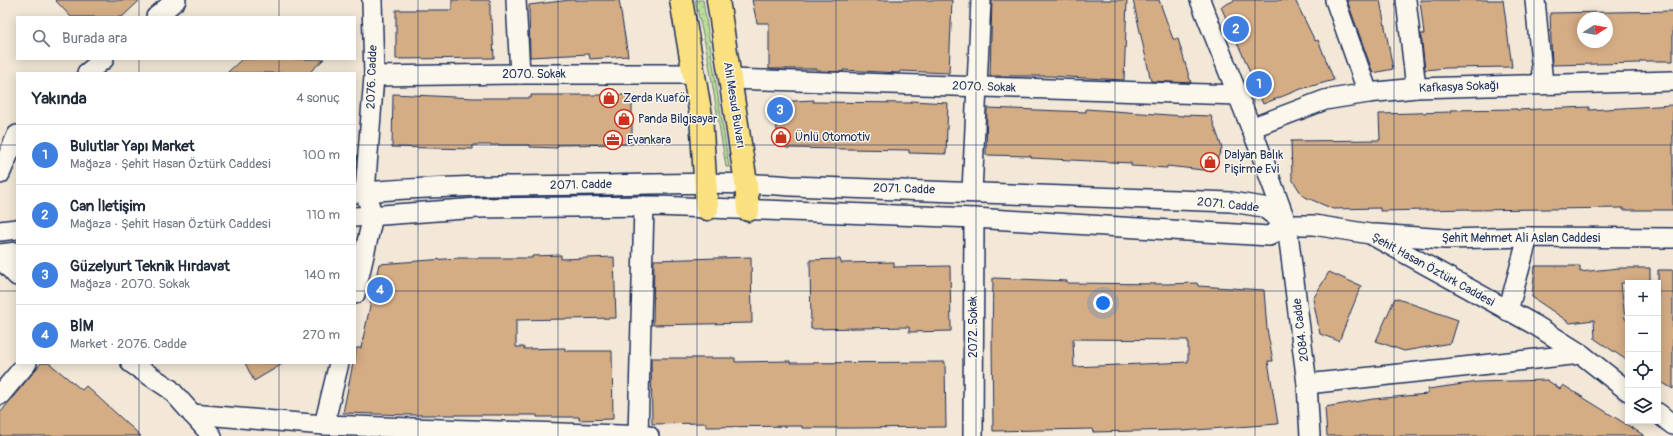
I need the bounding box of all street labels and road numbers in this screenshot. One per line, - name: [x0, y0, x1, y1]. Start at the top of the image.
- street label: 2076. Cadde: [363, 45, 381, 109]
- street label: Ahi Mesud Bulvarı: [720, 61, 748, 149]
- street label: 2070. Sokak: [502, 67, 566, 82]
- street label: 2070. Sokak: [952, 78, 1016, 96]
- street label: Kafkasya Sokağı: [1419, 78, 1499, 96]
- street label: 2071. Cadde: [550, 177, 612, 193]
- street label: 2071. Cadde: [873, 180, 935, 198]
- street label: 2071. Cadde: [1196, 194, 1260, 216]
- street label: Şehit Hasan Öztürk Caddesi: [1369, 229, 1498, 310]
- street label: Şehit Mehmet Ali Aslan Caddesi: [1442, 231, 1601, 246]
- street label: 2072. Sokak: [966, 296, 981, 358]
- street label: 2084. Cadde: [1290, 297, 1312, 363]

